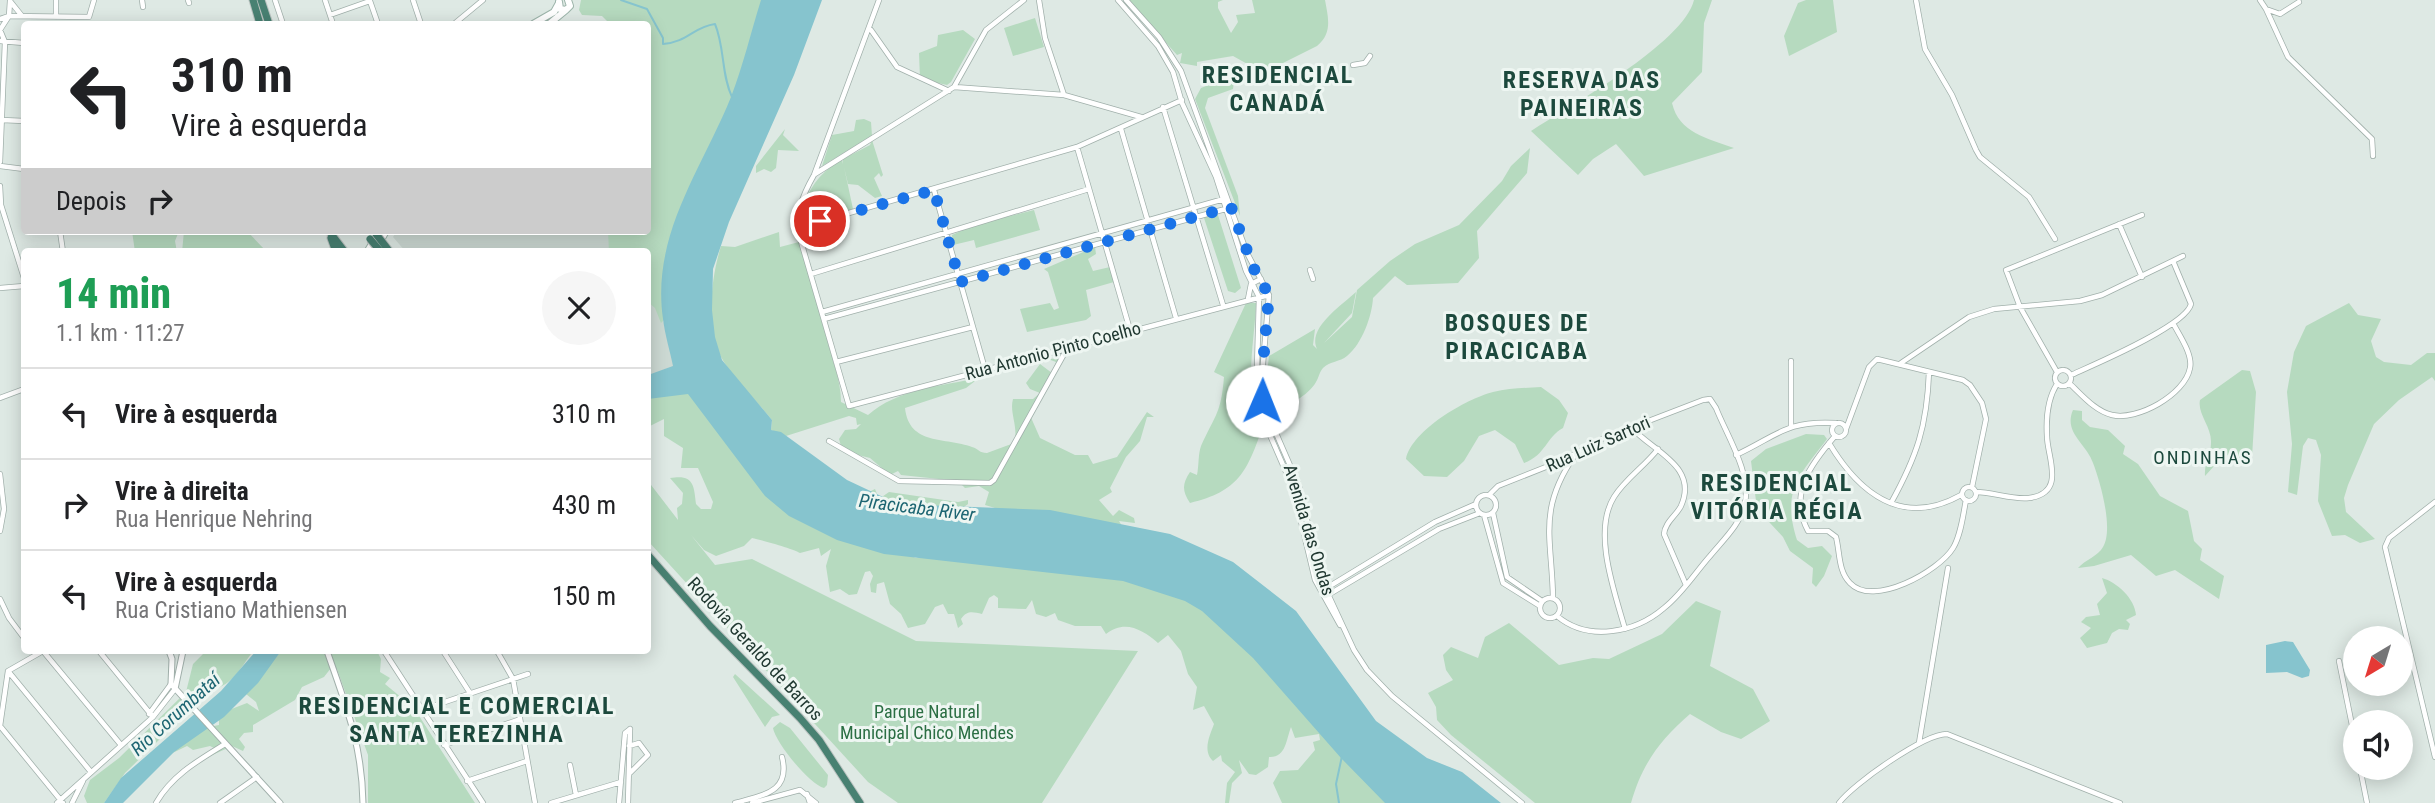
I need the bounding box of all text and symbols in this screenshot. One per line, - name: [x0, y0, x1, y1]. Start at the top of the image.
- text: 310 m: [171, 47, 293, 104]
- icon: left: [56, 49, 147, 140]
- district label: RESIDENCIAL CANADÁ: [1202, 61, 1354, 117]
- district label: RESERVA DAS PAINEIRAS: [1503, 66, 1661, 122]
- text: Vire à esquerda: [171, 106, 367, 144]
- icon: right: [141, 182, 179, 220]
- text: Depois: [56, 186, 127, 216]
- pin: [790, 191, 850, 251]
- icon: arrive: [801, 202, 839, 240]
- text: 14 min: [56, 269, 171, 318]
- button: close: [542, 271, 616, 345]
- district label: BOSQUES DE PIRACICABA: [1445, 309, 1589, 365]
- street label: Rua Antonio Pinto Coelho: [963, 317, 1143, 384]
- text: 1.1 km · 11:27: [56, 320, 185, 347]
- position arrow: [1225, 364, 1299, 438]
- icon: left: [56, 395, 94, 433]
- text: Vire à esquerda: [115, 399, 278, 429]
- text: 310 m: [552, 399, 616, 429]
- street label: Rua Luiz Sartori: [1542, 411, 1653, 476]
- district label: ONDINHAS: [2153, 446, 2253, 469]
- street label: Avenida das Ondas: [1280, 462, 1339, 598]
- district label: RESIDENCIAL VITÓRIA RÉGIA: [1690, 469, 1864, 525]
- text: Vire à direita: [115, 476, 249, 506]
- icon: right: [56, 486, 94, 524]
- water label: Piracicaba River: [858, 489, 977, 526]
- text: 430 m: [552, 490, 616, 520]
- text: Rua Henrique Nehring: [115, 506, 313, 533]
- text: Vire à esquerda: [115, 567, 278, 597]
- street label: Rodovia Geraldo de Barros: [684, 573, 827, 725]
- icon: left: [56, 577, 94, 615]
- text: 150 m: [552, 581, 616, 611]
- text: Rua Cristiano Mathiensen: [115, 597, 347, 624]
- north arrow: [2343, 626, 2413, 696]
- map controls: [2343, 626, 2413, 780]
- water label: Rio Corumbataí: [126, 667, 227, 760]
- district label: RESIDENCIAL E COMERCIAL SANTA TEREZINHA: [298, 692, 616, 748]
- park label: Parque Natural Municipal Chico Mendes: [840, 701, 1014, 743]
- button: sound: [2343, 710, 2413, 780]

